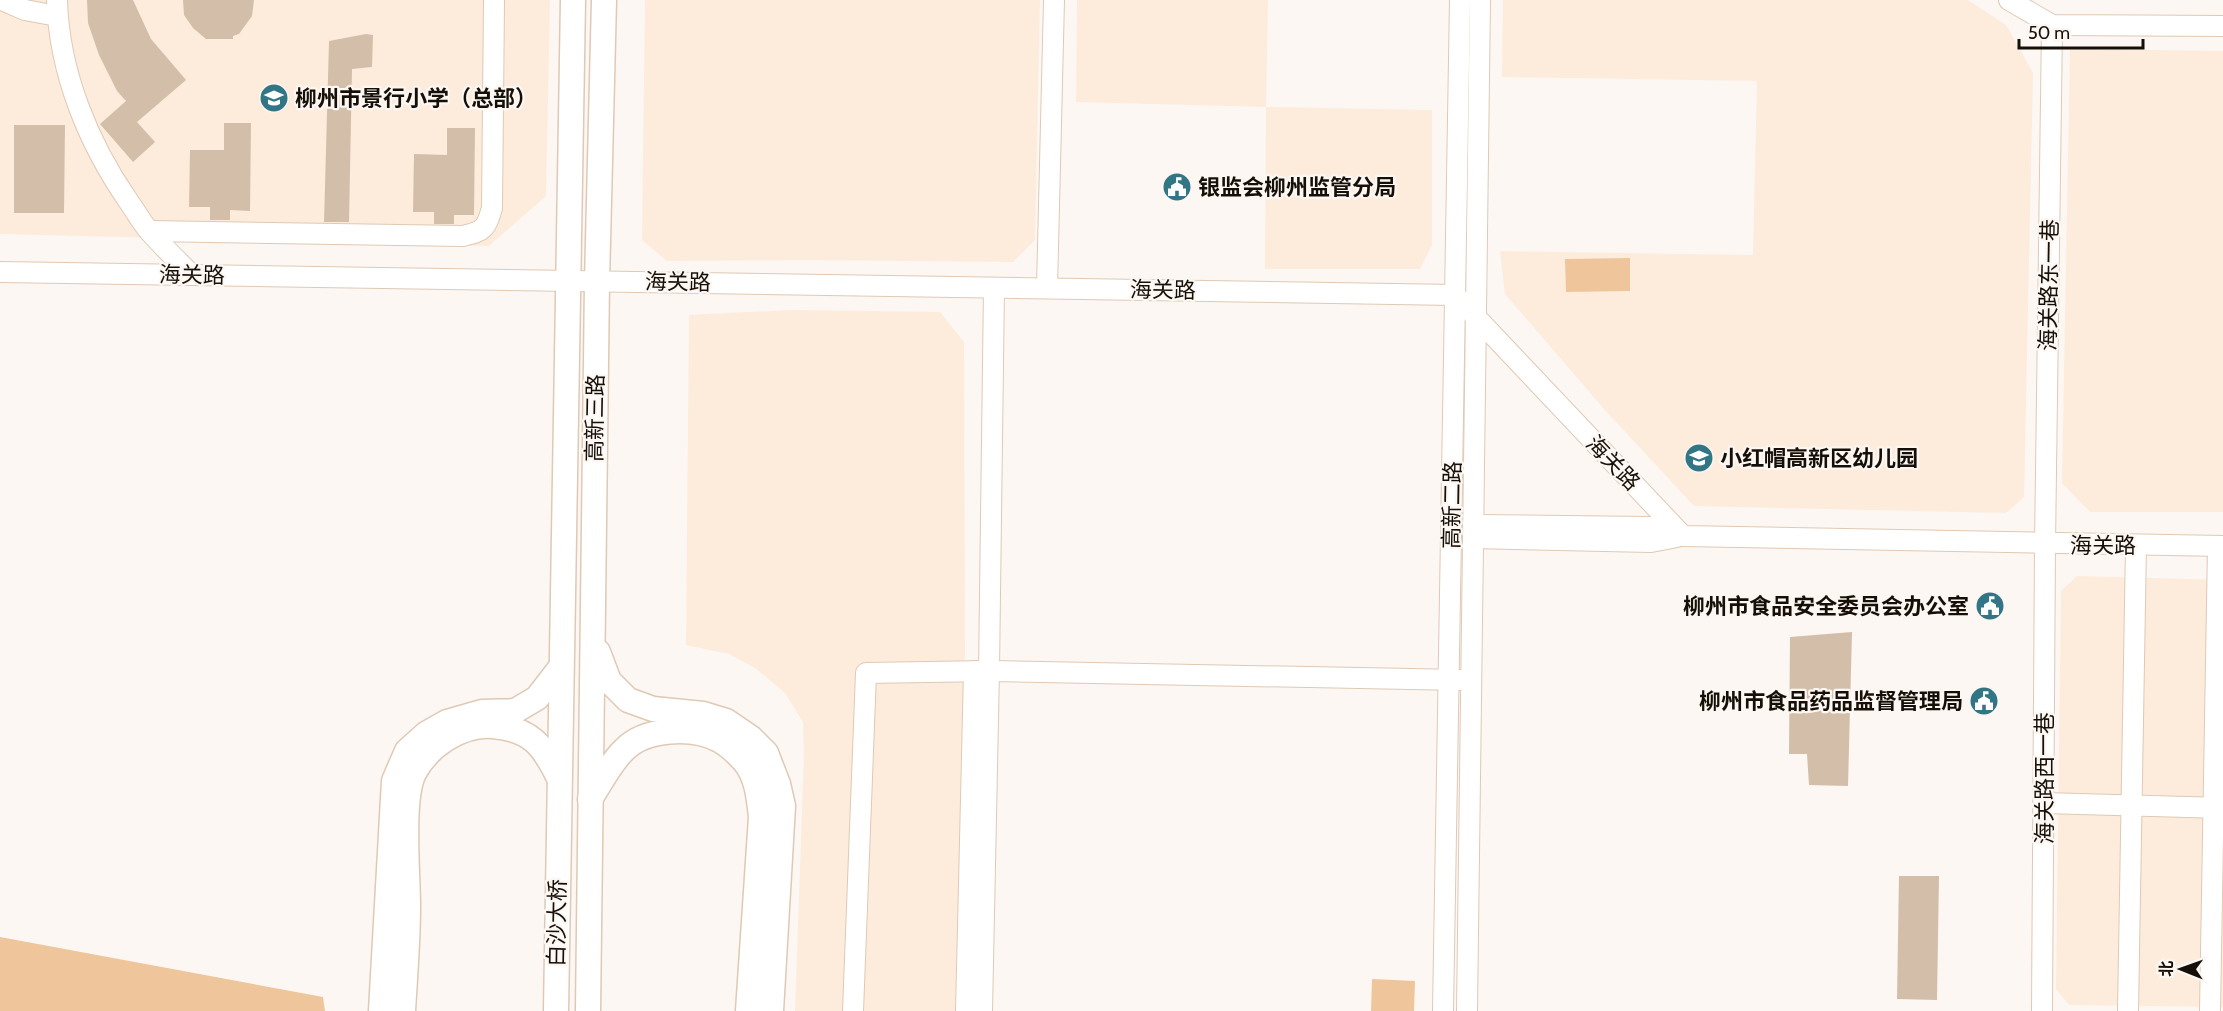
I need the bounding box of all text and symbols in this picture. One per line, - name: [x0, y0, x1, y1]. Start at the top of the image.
- scale bar: [2019, 12, 2144, 50]
- text: 50 m: [2028, 22, 2070, 44]
- school or university icon: 柳州市景行小学（总部）: [258, 82, 290, 114]
- place label: 柳州市景行小学（总部）: [295, 85, 537, 112]
- public building icon: 银监会柳州监管分局: [1161, 171, 1193, 203]
- place label: 银监会柳州监管分局: [1198, 174, 1396, 201]
- street label: 海关路东一巷: [2034, 219, 2064, 351]
- street label: 海关路: [159, 261, 225, 289]
- street label: 海关路: [645, 268, 711, 296]
- street label: 海关路: [1130, 276, 1196, 304]
- street label: 高新三路: [581, 374, 609, 462]
- street label: 海关路: [1580, 430, 1646, 496]
- school or university icon: 小红帽高新区幼儿园: [1683, 442, 1715, 474]
- place label: 小红帽高新区幼儿园: [1720, 445, 1918, 472]
- street label: 高新二路: [1438, 461, 1466, 549]
- street label: 海关路: [2070, 532, 2136, 559]
- public building icon: 柳州市食品安全委员会办公室: [1974, 590, 2006, 622]
- place label: 柳州市食品安全委员会办公室: [1683, 593, 1969, 620]
- public building icon: 柳州市食品药品监督管理局: [1968, 685, 2000, 717]
- place label: 柳州市食品药品监督管理局: [1699, 688, 1963, 715]
- street label: 海关路西一巷: [2031, 712, 2058, 844]
- street label: 白沙大桥: [543, 879, 571, 967]
- north arrow: [2151, 939, 2211, 999]
- text: 北: [2157, 961, 2176, 977]

